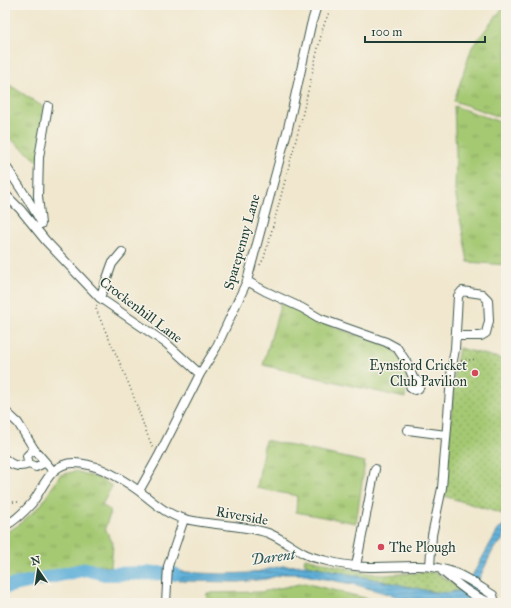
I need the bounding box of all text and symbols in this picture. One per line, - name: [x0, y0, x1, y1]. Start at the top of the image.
- scale bar: [365, 18, 485, 44]
- text: 100 m: [371, 25, 402, 39]
- street label: Sparepenny Lane: [220, 192, 264, 292]
- street label: Crockenhill Lane: [96, 273, 186, 347]
- place label: Eynsford Cricket Club Pavilion: [369, 357, 467, 390]
- marker: Eynsford Cricket Club Pavilion: [470, 368, 480, 378]
- street label: Riverside: [214, 503, 270, 529]
- place label: The Plough: [389, 539, 456, 556]
- marker: The Plough: [376, 542, 386, 552]
- water label: Darent: [250, 545, 297, 569]
- north arrow: [18, 550, 58, 590]
- text: N: [30, 553, 43, 568]

